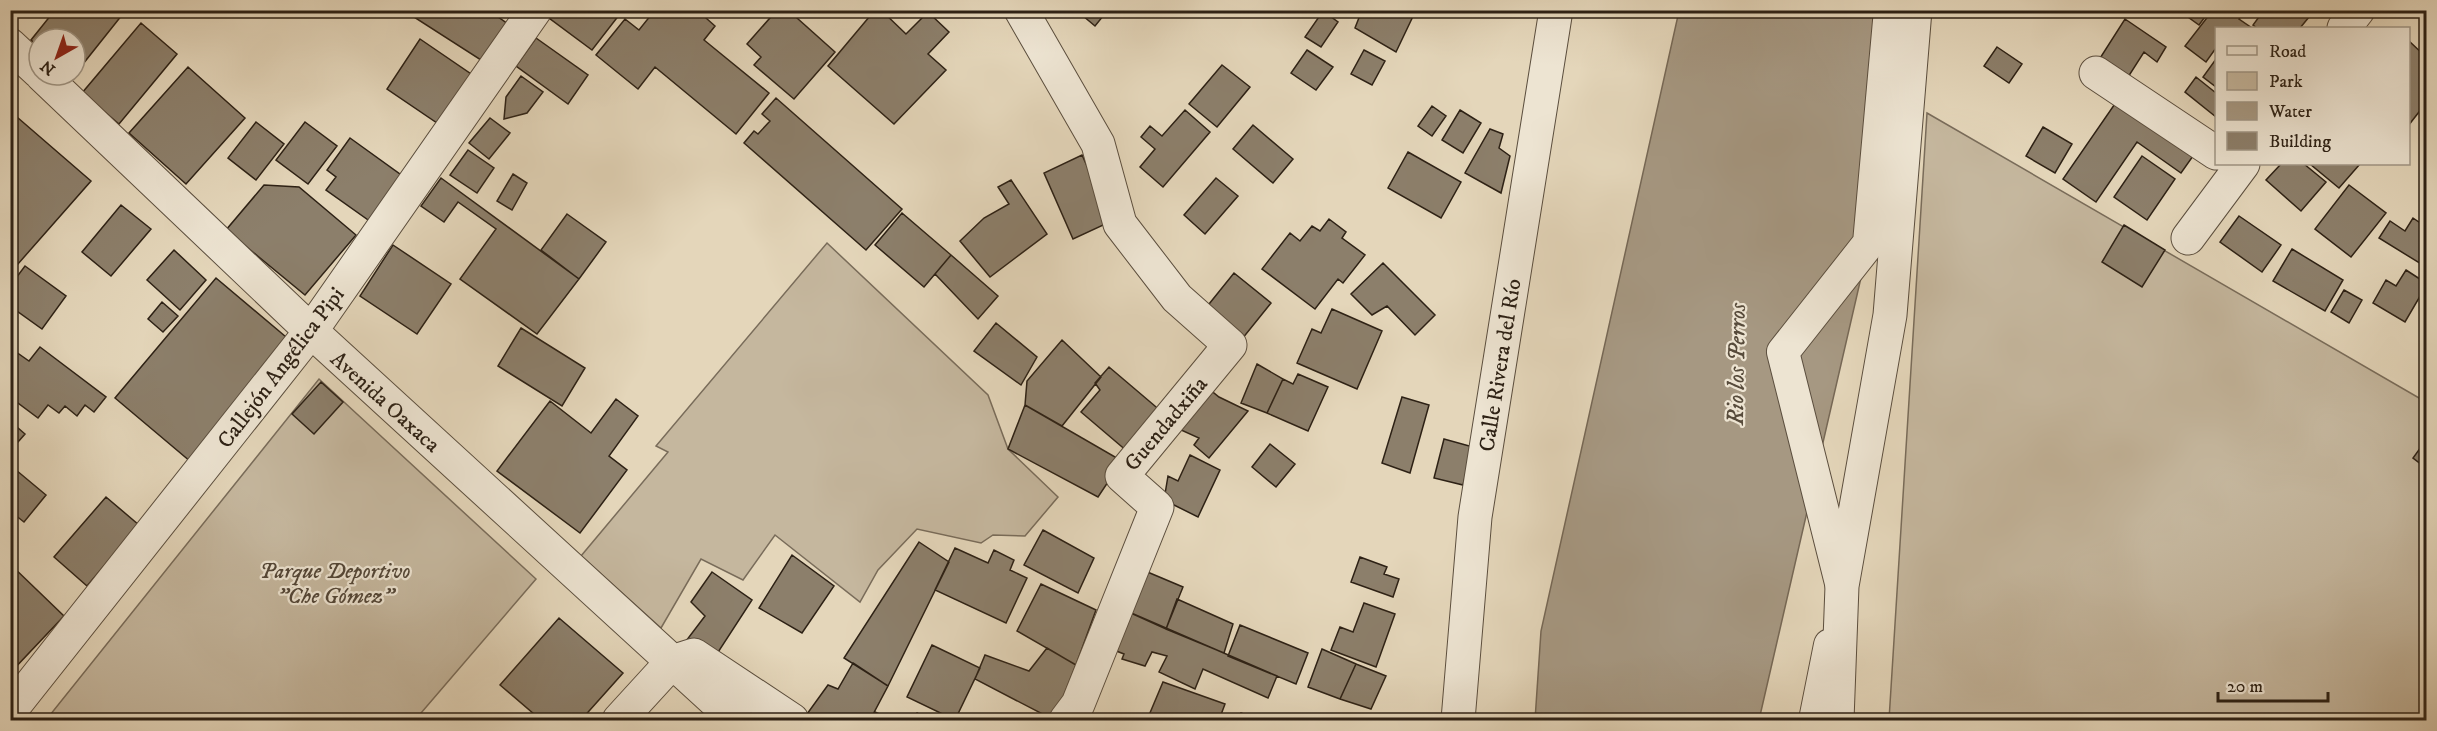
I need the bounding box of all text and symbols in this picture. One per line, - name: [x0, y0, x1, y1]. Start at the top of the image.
- north arrow: [27, 27, 87, 87]
- legend: [2215, 27, 2410, 165]
- text: Road: [2269, 41, 2306, 63]
- text: N: [37, 56, 59, 80]
- text: Park: [2269, 71, 2303, 93]
- text: Water: [2268, 101, 2312, 123]
- text: Building: [2269, 131, 2331, 153]
- street label: Calle Rivera del Río: [1473, 277, 1527, 454]
- street label: Callejón Angélica Pipi: [212, 282, 351, 454]
- water label: Rio los Perros: [1721, 302, 1753, 426]
- street label: Avenida Oaxaca: [325, 346, 446, 459]
- street label: Guendadxiña: [1119, 371, 1214, 477]
- park label: Parque Deportivo "Che Gómez": [259, 558, 411, 610]
- scale bar: [2218, 665, 2328, 703]
- text: 20 m: [2227, 676, 2263, 698]

